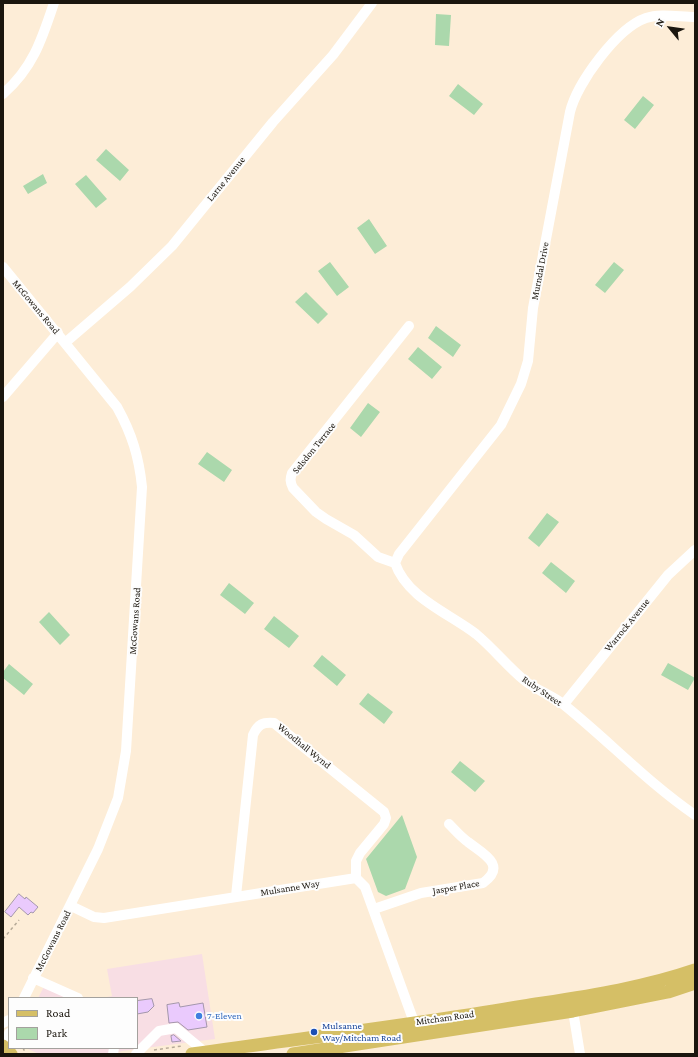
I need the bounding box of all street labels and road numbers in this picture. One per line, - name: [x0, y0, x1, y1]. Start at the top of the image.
- street label: Larne Avenue: [204, 154, 248, 204]
- street label: Murndal Drive: [529, 241, 551, 301]
- street label: McGowans Road: [10, 277, 62, 337]
- street label: Selsdon Terrace: [290, 420, 338, 476]
- street label: McGowans Road: [127, 587, 143, 655]
- street label: Warrock Avenue: [602, 596, 652, 654]
- street label: Ruby Street: [520, 673, 564, 709]
- street label: Woodhall Wynd: [275, 721, 333, 771]
- street label: Mulsanne Way: [260, 877, 320, 899]
- street label: Jasper Place: [432, 877, 480, 897]
- street label: McGowans Road: [32, 908, 74, 974]
- street label: Mitcham Road: [415, 1008, 475, 1028]

